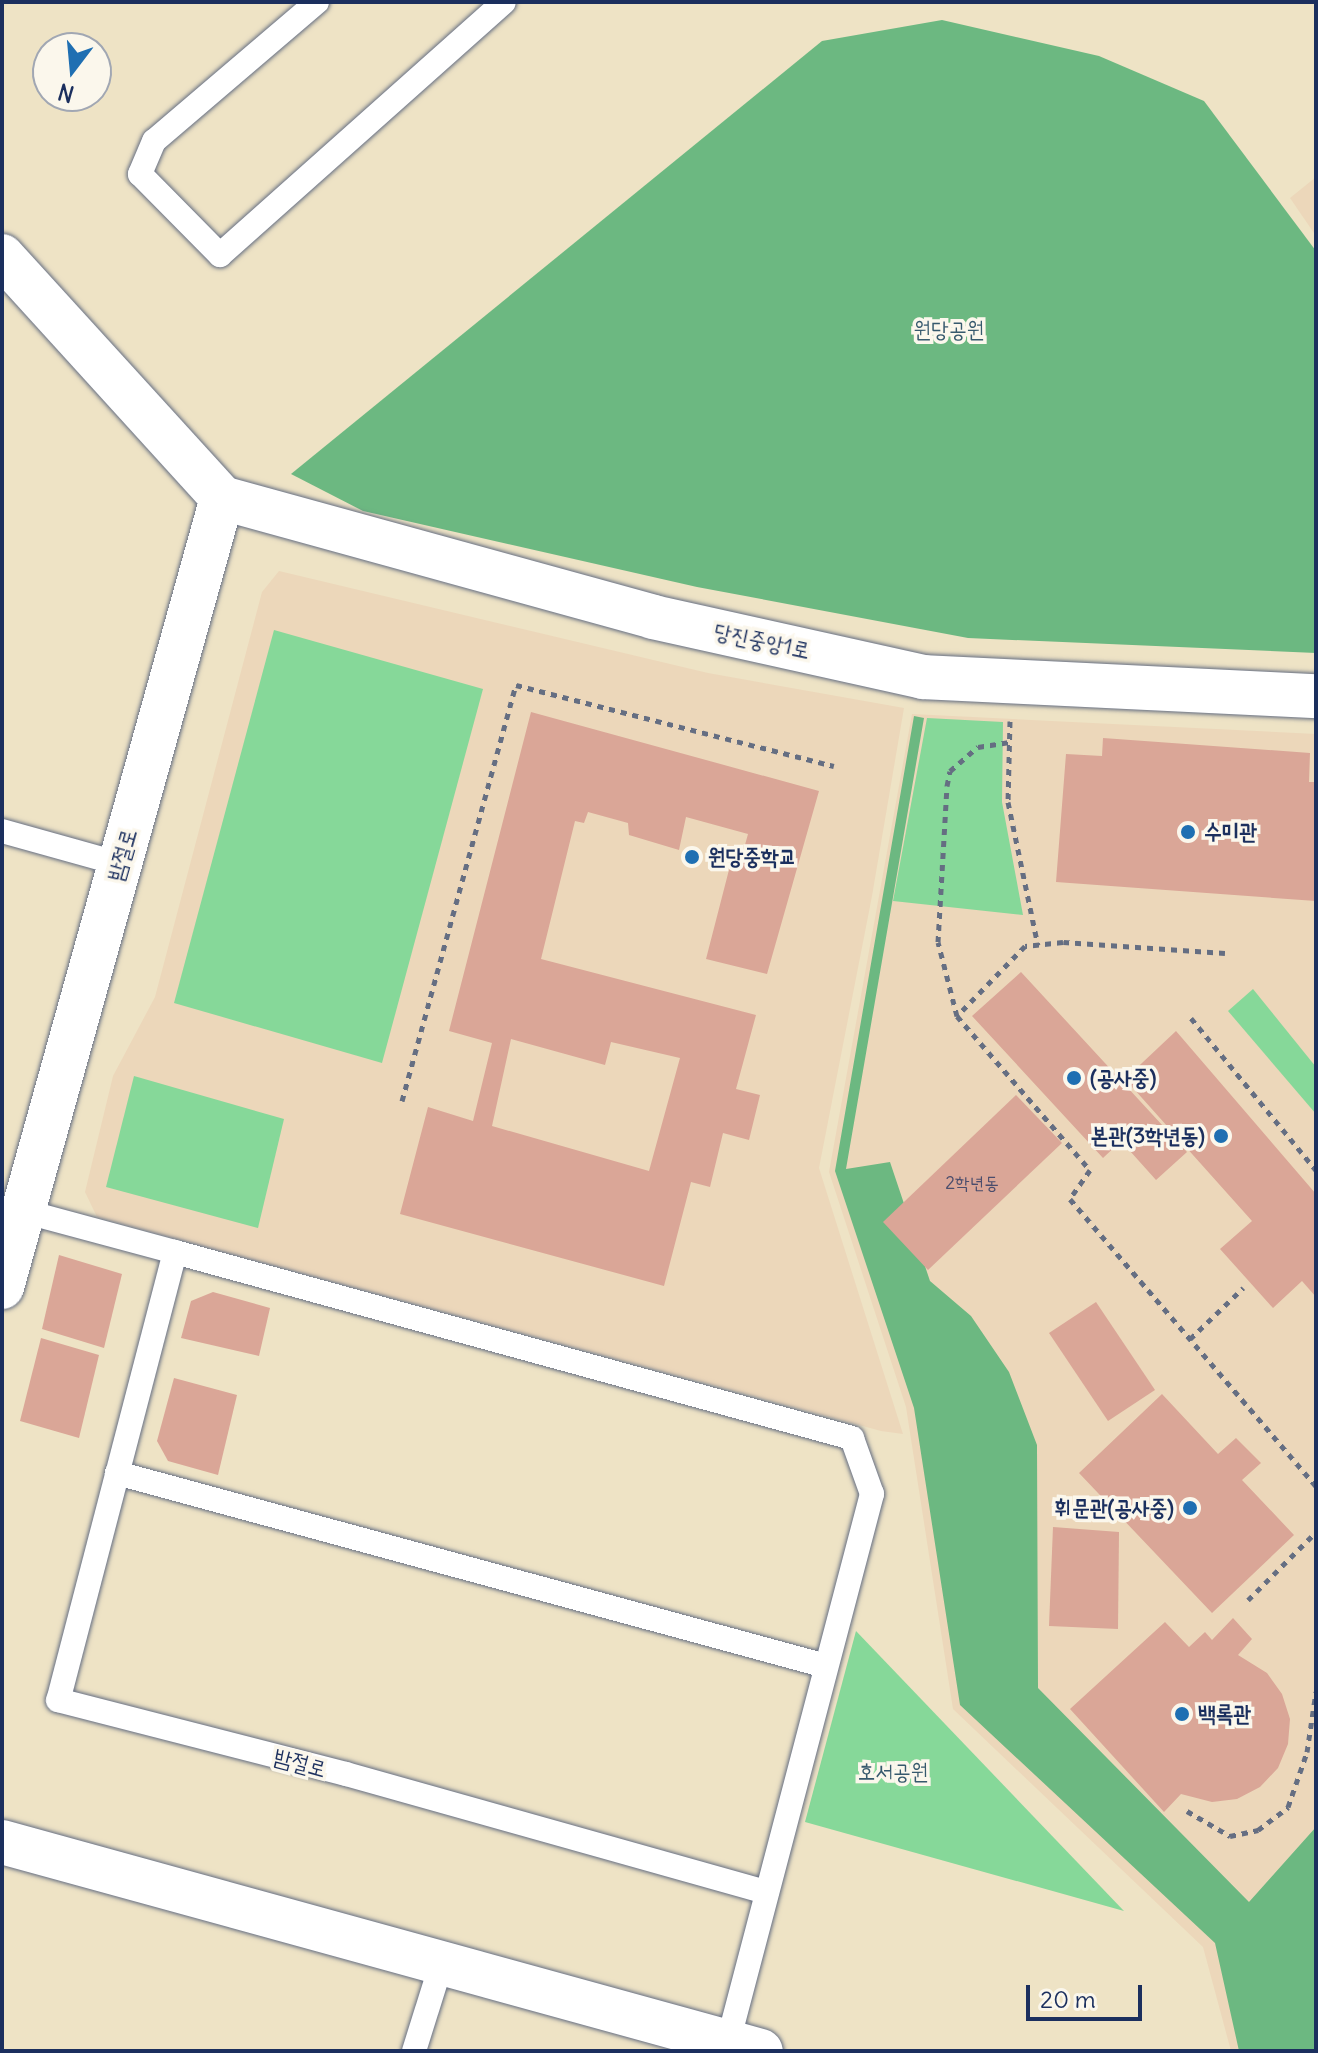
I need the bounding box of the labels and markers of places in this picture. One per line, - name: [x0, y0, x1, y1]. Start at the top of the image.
- place label: 수미관: [1204, 819, 1257, 845]
- marker: 수미관: [1179, 823, 1197, 841]
- place label: 원당중학교: [708, 844, 797, 870]
- marker: 원당중학교: [683, 848, 701, 866]
- place label: (공사중): [1090, 1065, 1156, 1091]
- marker: (공사중): [1065, 1069, 1083, 1087]
- place label: 본관(3학년동): [1091, 1123, 1205, 1149]
- marker: 본관(3학년동): [1212, 1127, 1230, 1145]
- place label: 휘문관(공사중): [1054, 1495, 1174, 1521]
- marker: 휘문관(공사중): [1181, 1499, 1199, 1517]
- place label: 백록관: [1198, 1701, 1251, 1727]
- marker: 백록관: [1173, 1705, 1191, 1723]

